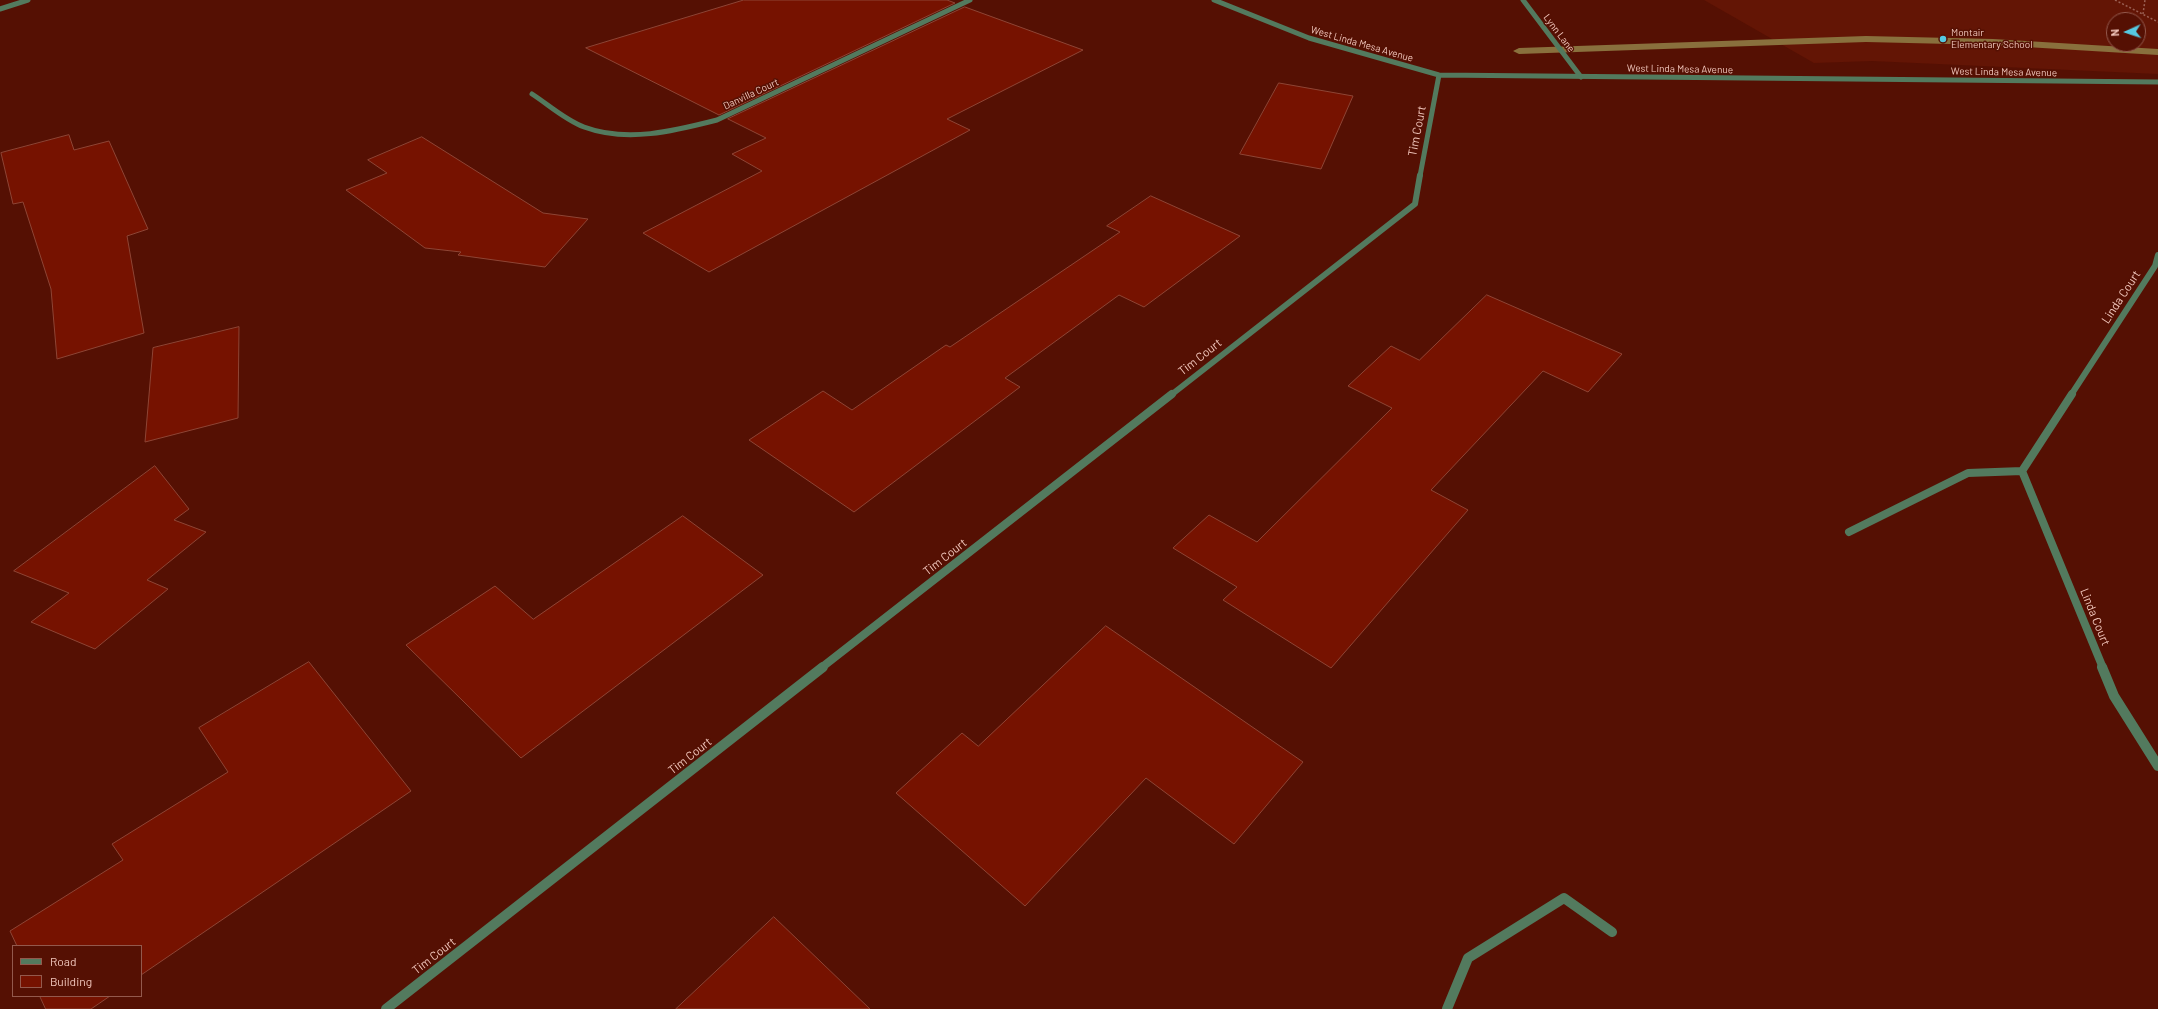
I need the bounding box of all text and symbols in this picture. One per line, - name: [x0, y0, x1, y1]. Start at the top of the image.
- street label: Lynn Lane: [1541, 12, 1577, 54]
- north arrow: [2106, 12, 2146, 52]
- street label: West Linda Mesa Avenue: [1309, 24, 1415, 64]
- place label: Montair Elementary School: [1951, 27, 2032, 50]
- text: N: [2108, 29, 2121, 37]
- marker: Montair Elementary School: [1938, 34, 1948, 44]
- street label: West Linda Mesa Avenue: [1627, 62, 1733, 76]
- street label: West Linda Mesa Avenue: [1951, 65, 2057, 79]
- street label: Danvilla Court: [721, 76, 781, 112]
- street label: Tim Court: [1405, 105, 1429, 157]
- street label: Linda Court: [2098, 268, 2144, 326]
- street label: Tim Court: [1175, 336, 1225, 378]
- street label: Tim Court: [920, 536, 970, 578]
- street label: Linda Court: [2077, 586, 2113, 648]
- street label: Tim Court: [665, 735, 715, 777]
- street label: Tim Court: [409, 935, 459, 977]
- legend: [12, 945, 142, 997]
- text: Road: [50, 954, 77, 968]
- text: Building: [50, 974, 92, 988]

